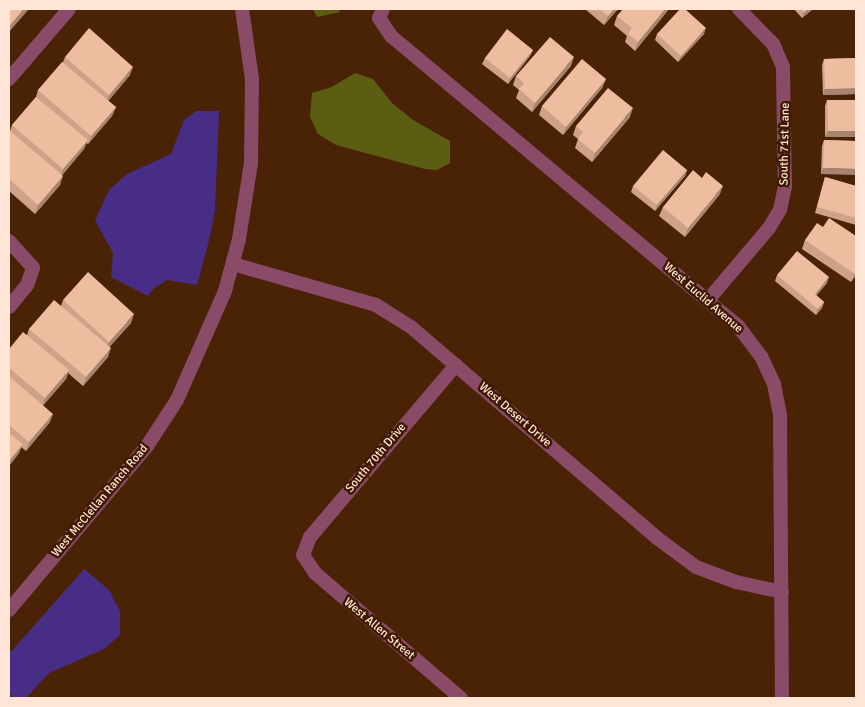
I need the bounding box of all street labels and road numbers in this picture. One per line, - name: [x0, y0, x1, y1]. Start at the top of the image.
- street label: South 71st Lane: [777, 103, 793, 185]
- street label: West Euclid Avenue: [661, 260, 745, 336]
- street label: West Desert Drive: [476, 380, 554, 450]
- street label: South 70th Drive: [343, 420, 409, 496]
- street label: West McClellan Ranch Road: [49, 442, 151, 560]
- street label: West Allen Street: [341, 595, 417, 663]

